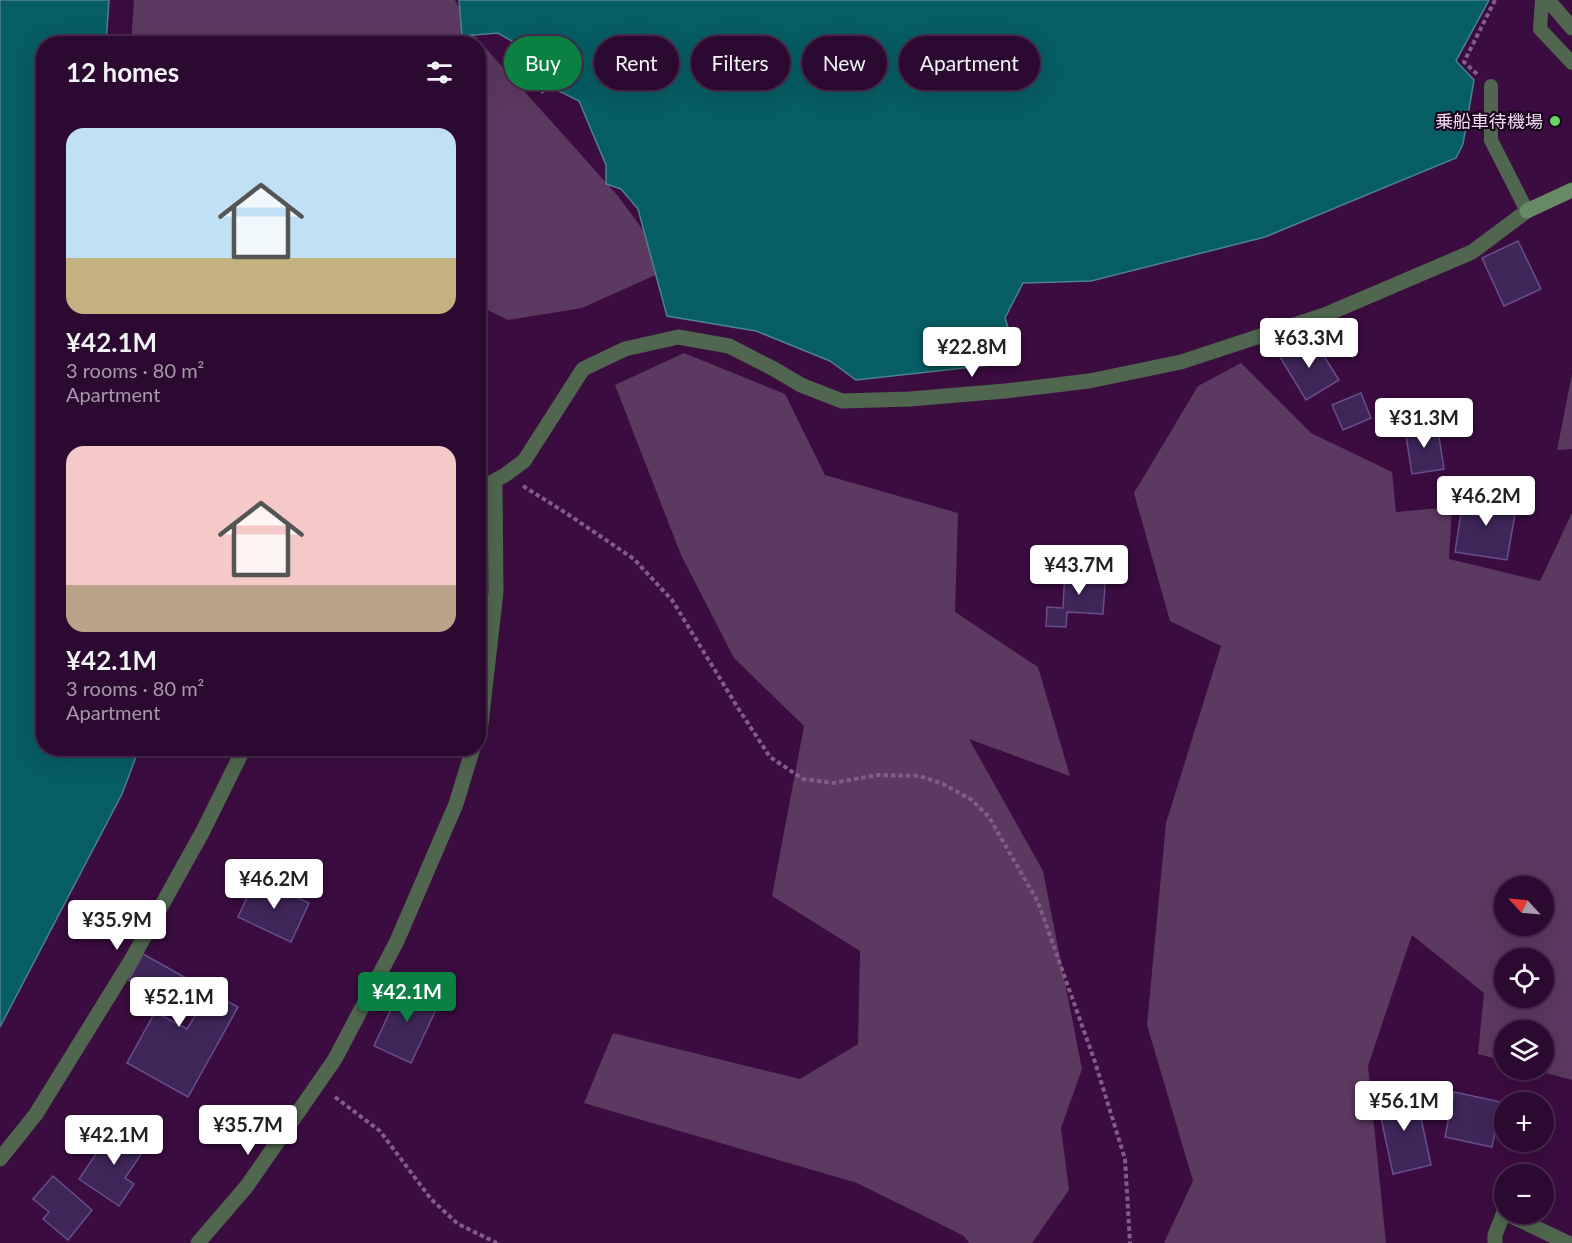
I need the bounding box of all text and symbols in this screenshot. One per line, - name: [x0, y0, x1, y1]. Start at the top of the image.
- chip: Buy: [504, 36, 582, 90]
- chip: Rent: [594, 36, 679, 90]
- chip: Filters: [691, 36, 790, 90]
- chip: New: [802, 36, 887, 90]
- chip: Apartment: [899, 36, 1040, 90]
- text: 12 homes: [66, 56, 179, 88]
- icon: filters: [423, 56, 456, 89]
- place label: 乗船車待機場: [1435, 110, 1543, 132]
- marker: 乗船車待機場: [1548, 114, 1562, 128]
- icon: home: [207, 167, 315, 275]
- pin: ¥63.3M: [1260, 318, 1358, 369]
- text: ¥63.3M: [1274, 325, 1344, 349]
- text: ¥42.1M: [66, 326, 157, 358]
- pin: ¥22.8M: [923, 327, 1021, 378]
- text: ¥22.8M: [937, 334, 1007, 358]
- text: 3 rooms · 80 m²: [66, 358, 204, 382]
- text: Apartment: [66, 382, 160, 406]
- pin: ¥31.3M: [1375, 398, 1473, 449]
- text: ¥31.3M: [1389, 405, 1459, 429]
- pin: ¥46.2M: [1437, 476, 1535, 527]
- text: ¥46.2M: [1451, 483, 1521, 507]
- icon: home: [207, 485, 315, 593]
- pin: ¥43.7M: [1030, 545, 1128, 596]
- text: ¥43.7M: [1044, 552, 1114, 576]
- text: ¥42.1M: [66, 644, 157, 676]
- text: 3 rooms · 80 m²: [66, 676, 204, 700]
- text: Apartment: [66, 700, 160, 724]
- pin: ¥46.2M: [225, 859, 323, 910]
- text: ¥46.2M: [239, 866, 309, 890]
- north arrow: [1494, 876, 1554, 936]
- map controls: [1494, 876, 1554, 1224]
- pin: ¥35.9M: [68, 900, 166, 951]
- text: ¥35.9M: [82, 907, 152, 931]
- button: locate: [1494, 948, 1554, 1008]
- pin: ¥42.1M: [358, 972, 456, 1023]
- pin: ¥52.1M: [130, 977, 228, 1028]
- text: ¥42.1M: [372, 979, 442, 1003]
- text: ¥52.1M: [144, 984, 214, 1008]
- button: layers: [1494, 1020, 1554, 1080]
- pin: ¥56.1M: [1355, 1081, 1453, 1132]
- text: ¥56.1M: [1369, 1088, 1439, 1112]
- button: +: [1494, 1092, 1554, 1152]
- pin: ¥35.7M: [199, 1105, 297, 1156]
- text: ¥35.7M: [213, 1112, 283, 1136]
- pin: ¥42.1M: [65, 1115, 163, 1166]
- text: ¥42.1M: [79, 1122, 149, 1146]
- button: −: [1494, 1164, 1554, 1224]

